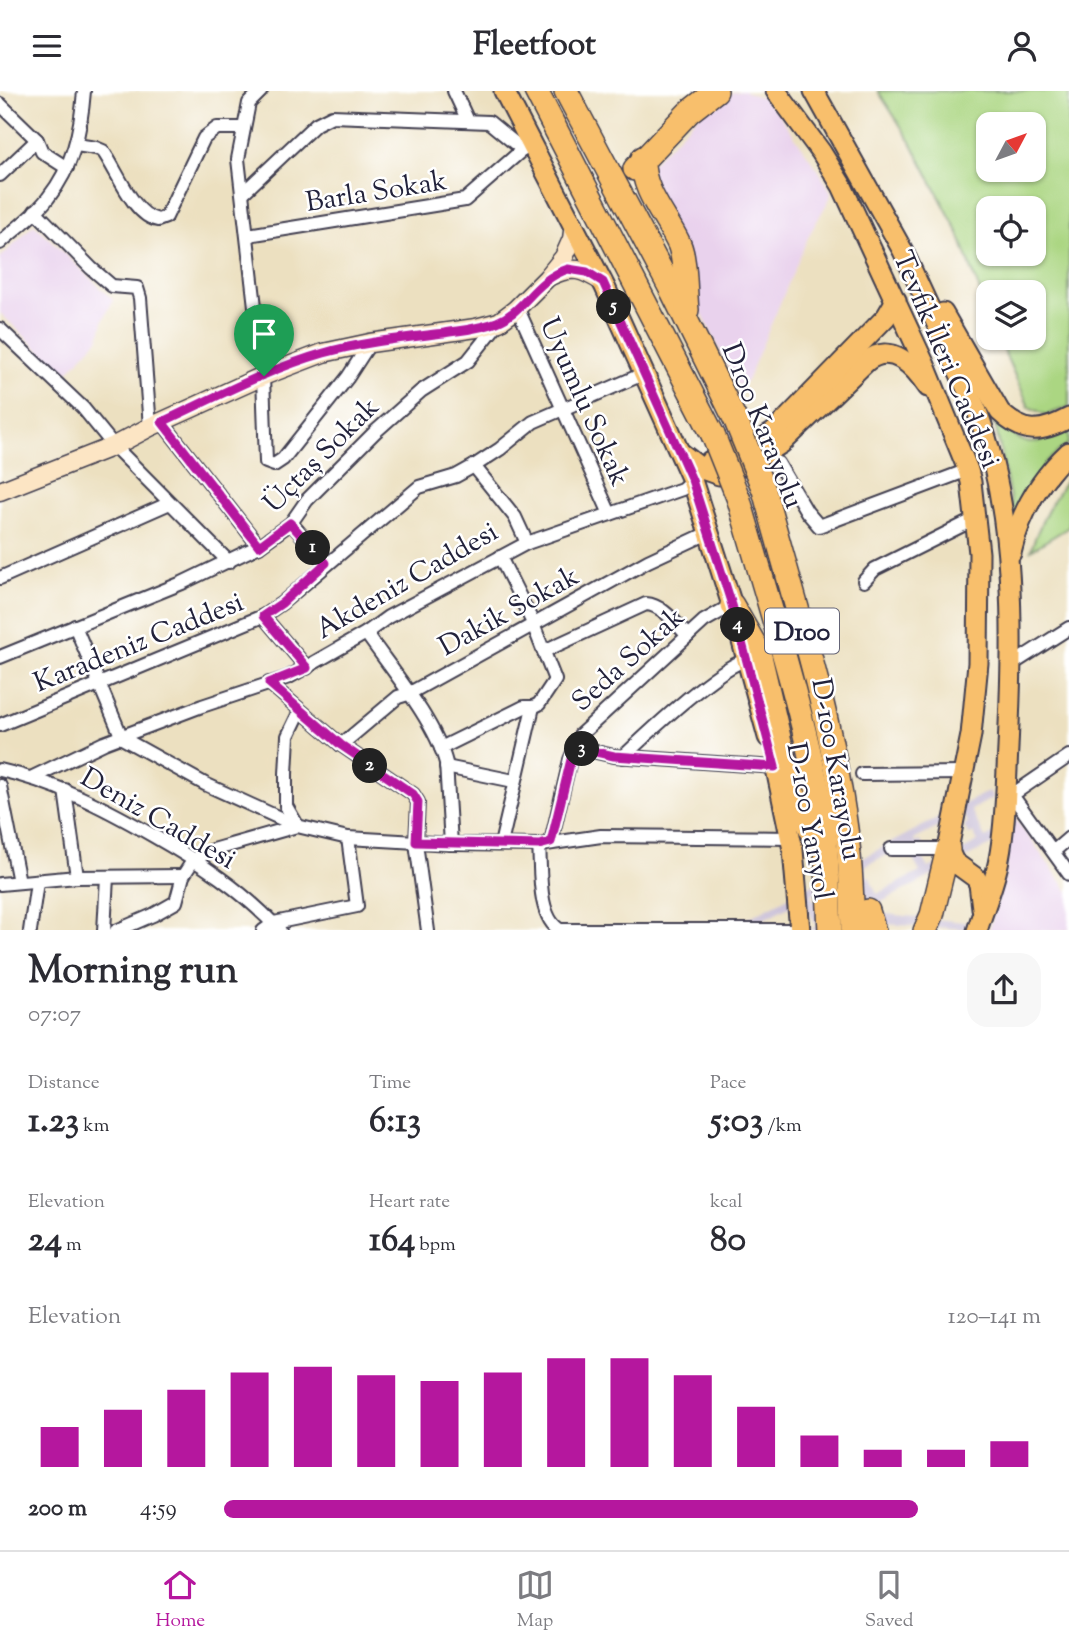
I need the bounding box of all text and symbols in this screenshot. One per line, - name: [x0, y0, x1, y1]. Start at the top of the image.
- text: Fleetfoot: [473, 23, 596, 69]
- icon: menu: [28, 27, 66, 65]
- icon: person: [1003, 27, 1041, 65]
- north arrow: [976, 112, 1046, 182]
- map controls: [976, 112, 1046, 350]
- street label: Barla Sokak: [303, 162, 450, 224]
- button: locate: [976, 196, 1046, 266]
- street label: Tevfik İleri Caddesi: [881, 245, 1009, 475]
- button: layers: [976, 280, 1046, 350]
- pin: 5: [596, 289, 632, 325]
- text: 5: [610, 293, 617, 320]
- pin: [234, 304, 294, 376]
- street label: Uyumlu Sokak: [528, 311, 638, 493]
- icon: arrive: [245, 315, 283, 353]
- street label: D100 Karayolu: [710, 337, 813, 515]
- street label: Üçtaş Sokak: [255, 389, 389, 523]
- street label: Akdeniz Caddesi: [309, 513, 506, 650]
- pin: 1: [296, 531, 330, 566]
- text: 1: [309, 534, 316, 561]
- street label: Dakik Sokak: [432, 558, 587, 668]
- street label: Karadeniz Caddesi: [28, 583, 250, 704]
- street label: Seda Sokak: [564, 599, 694, 722]
- pin: 4: [720, 607, 756, 643]
- road number: D100: [765, 609, 839, 653]
- text: 4: [733, 611, 742, 638]
- street label: D-100 Karayolu: [799, 675, 871, 864]
- pin: 3: [564, 731, 600, 767]
- text: 3: [578, 735, 585, 762]
- street label: D-100 Yanyol: [775, 740, 842, 904]
- pin: 2: [352, 749, 388, 783]
- text: 2: [365, 752, 374, 779]
- street label: Deniz Caddesi: [72, 759, 243, 880]
- text: Morning run: [28, 946, 238, 1000]
- button: share: [967, 953, 1041, 1027]
- text: 07:07: [28, 999, 81, 1032]
- text: Distance: [28, 1070, 100, 1097]
- text: Time: [369, 1070, 411, 1097]
- text: Pace: [710, 1070, 746, 1097]
- text: 1.23: [28, 1097, 79, 1148]
- text: 6:13: [369, 1097, 421, 1148]
- text: 5:03: [710, 1097, 763, 1148]
- text: km: [79, 1113, 109, 1140]
- text: /km: [763, 1113, 802, 1140]
- text: Elevation: [28, 1189, 105, 1216]
- text: Heart rate: [369, 1189, 450, 1216]
- text: kcal: [710, 1189, 743, 1216]
- text: 24: [28, 1216, 62, 1267]
- text: 164: [369, 1216, 415, 1267]
- text: 80: [710, 1216, 746, 1267]
- text: m: [62, 1232, 82, 1259]
- text: bpm: [415, 1232, 456, 1259]
- text: Elevation: [28, 1301, 121, 1334]
- text: 120–141 m: [948, 1301, 1041, 1334]
- text: 200 m: [28, 1493, 87, 1526]
- text: 4:59: [140, 1493, 177, 1526]
- tab: Home: [155, 1566, 205, 1635]
- tab: Map: [516, 1566, 554, 1635]
- tab: Saved: [865, 1566, 914, 1635]

